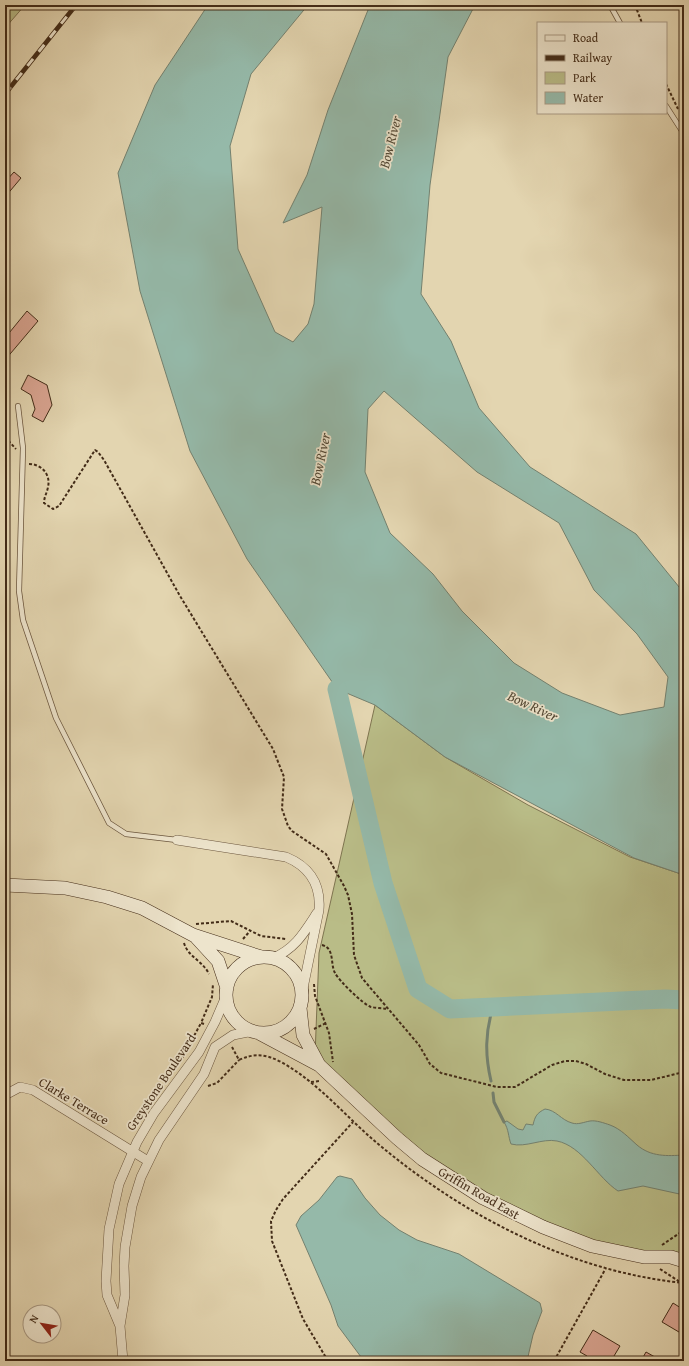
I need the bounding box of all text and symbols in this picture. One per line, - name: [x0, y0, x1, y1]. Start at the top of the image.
- legend: [537, 22, 667, 114]
- text: Road: [573, 29, 599, 46]
- text: Railway: [573, 49, 612, 66]
- text: Park: [573, 69, 597, 86]
- text: Water: [573, 89, 603, 106]
- water label: Bow River: [374, 113, 406, 171]
- water label: Bow River: [305, 430, 335, 488]
- water label: Bow River: [504, 685, 562, 727]
- street label: Greystone Boulevard: [121, 1030, 201, 1134]
- street label: Clarke Terrace: [35, 1073, 113, 1129]
- street label: Griffin Road East: [435, 1162, 524, 1224]
- north arrow: [22, 1304, 62, 1344]
- text: N: [25, 1311, 43, 1326]

